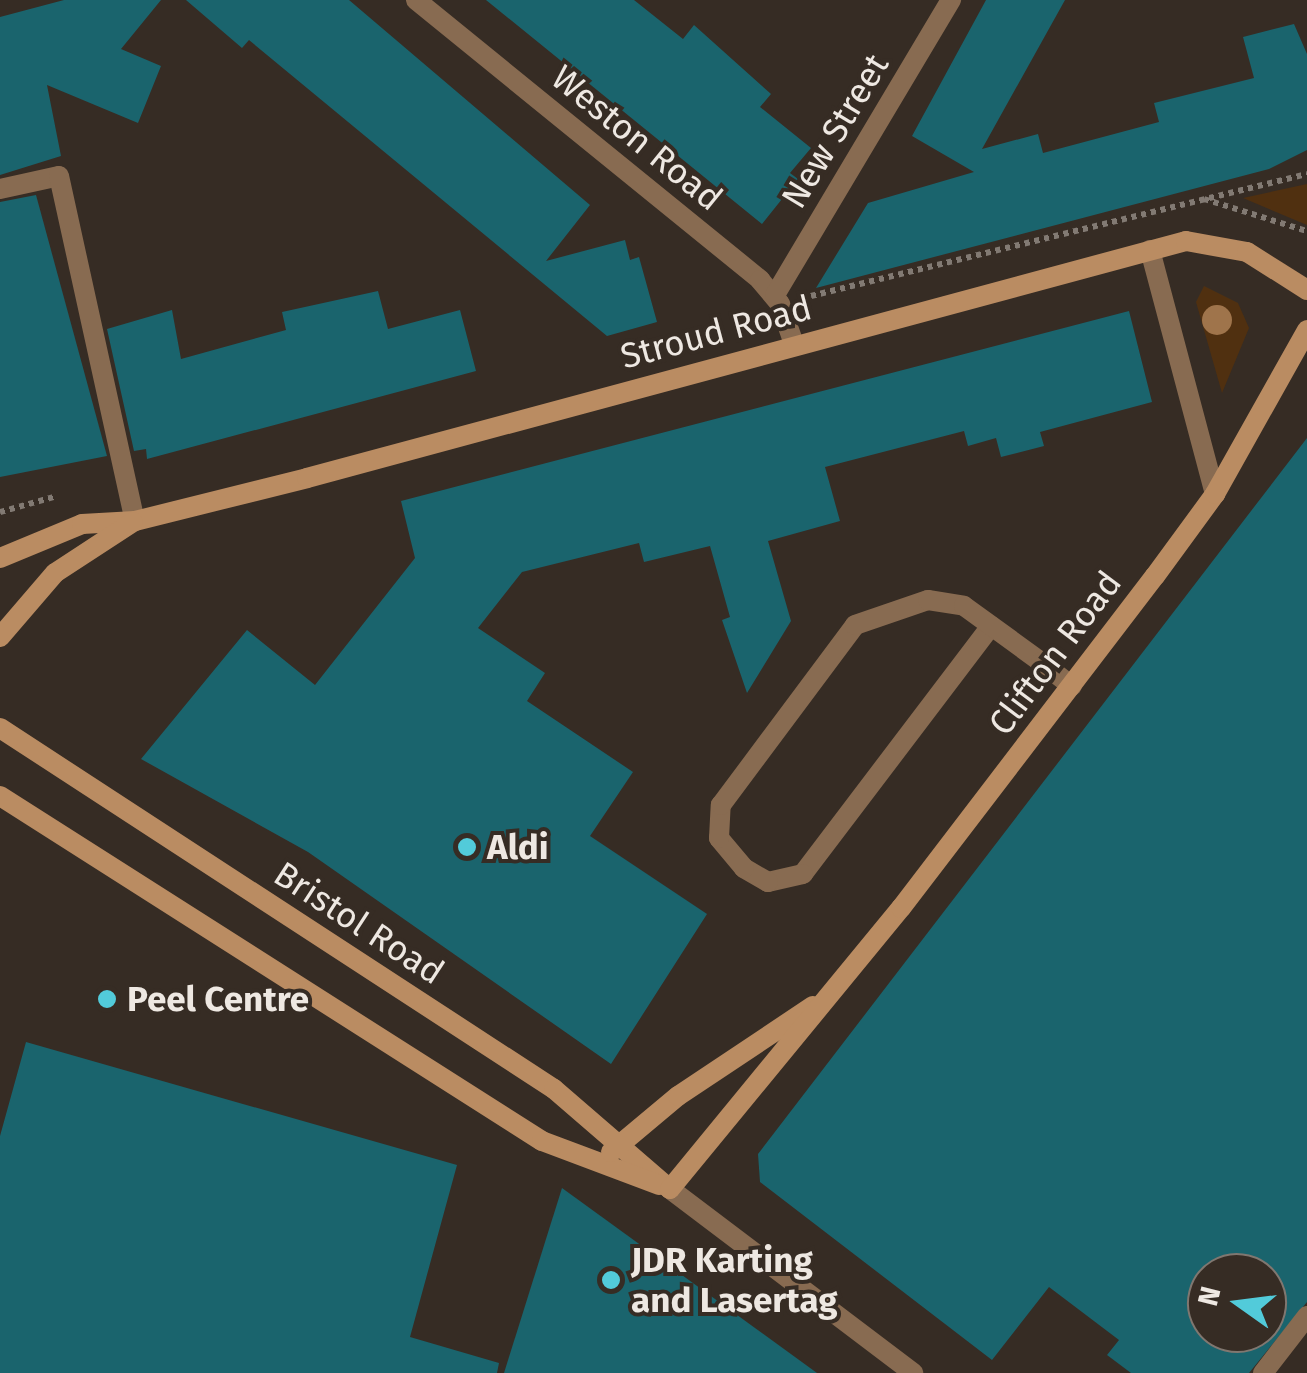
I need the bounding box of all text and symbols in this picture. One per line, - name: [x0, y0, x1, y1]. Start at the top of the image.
- street label: New Street: [773, 46, 897, 216]
- street label: Weston Road: [543, 57, 731, 219]
- street label: Stroud Road: [616, 286, 816, 378]
- street label: Clifton Road: [980, 563, 1130, 743]
- place label: Aldi: [487, 826, 549, 868]
- marker: Aldi: [456, 836, 478, 858]
- street label: Bristol Road: [266, 853, 452, 993]
- place label: Peel Centre: [127, 978, 309, 1020]
- marker: Peel Centre: [96, 988, 118, 1010]
- place label: JDR Karting and Lasertag: [631, 1239, 838, 1321]
- north arrow: [1187, 1253, 1287, 1353]
- marker: JDR Karting and Lasertag: [600, 1269, 622, 1291]
- text: N: [1191, 1283, 1228, 1309]

